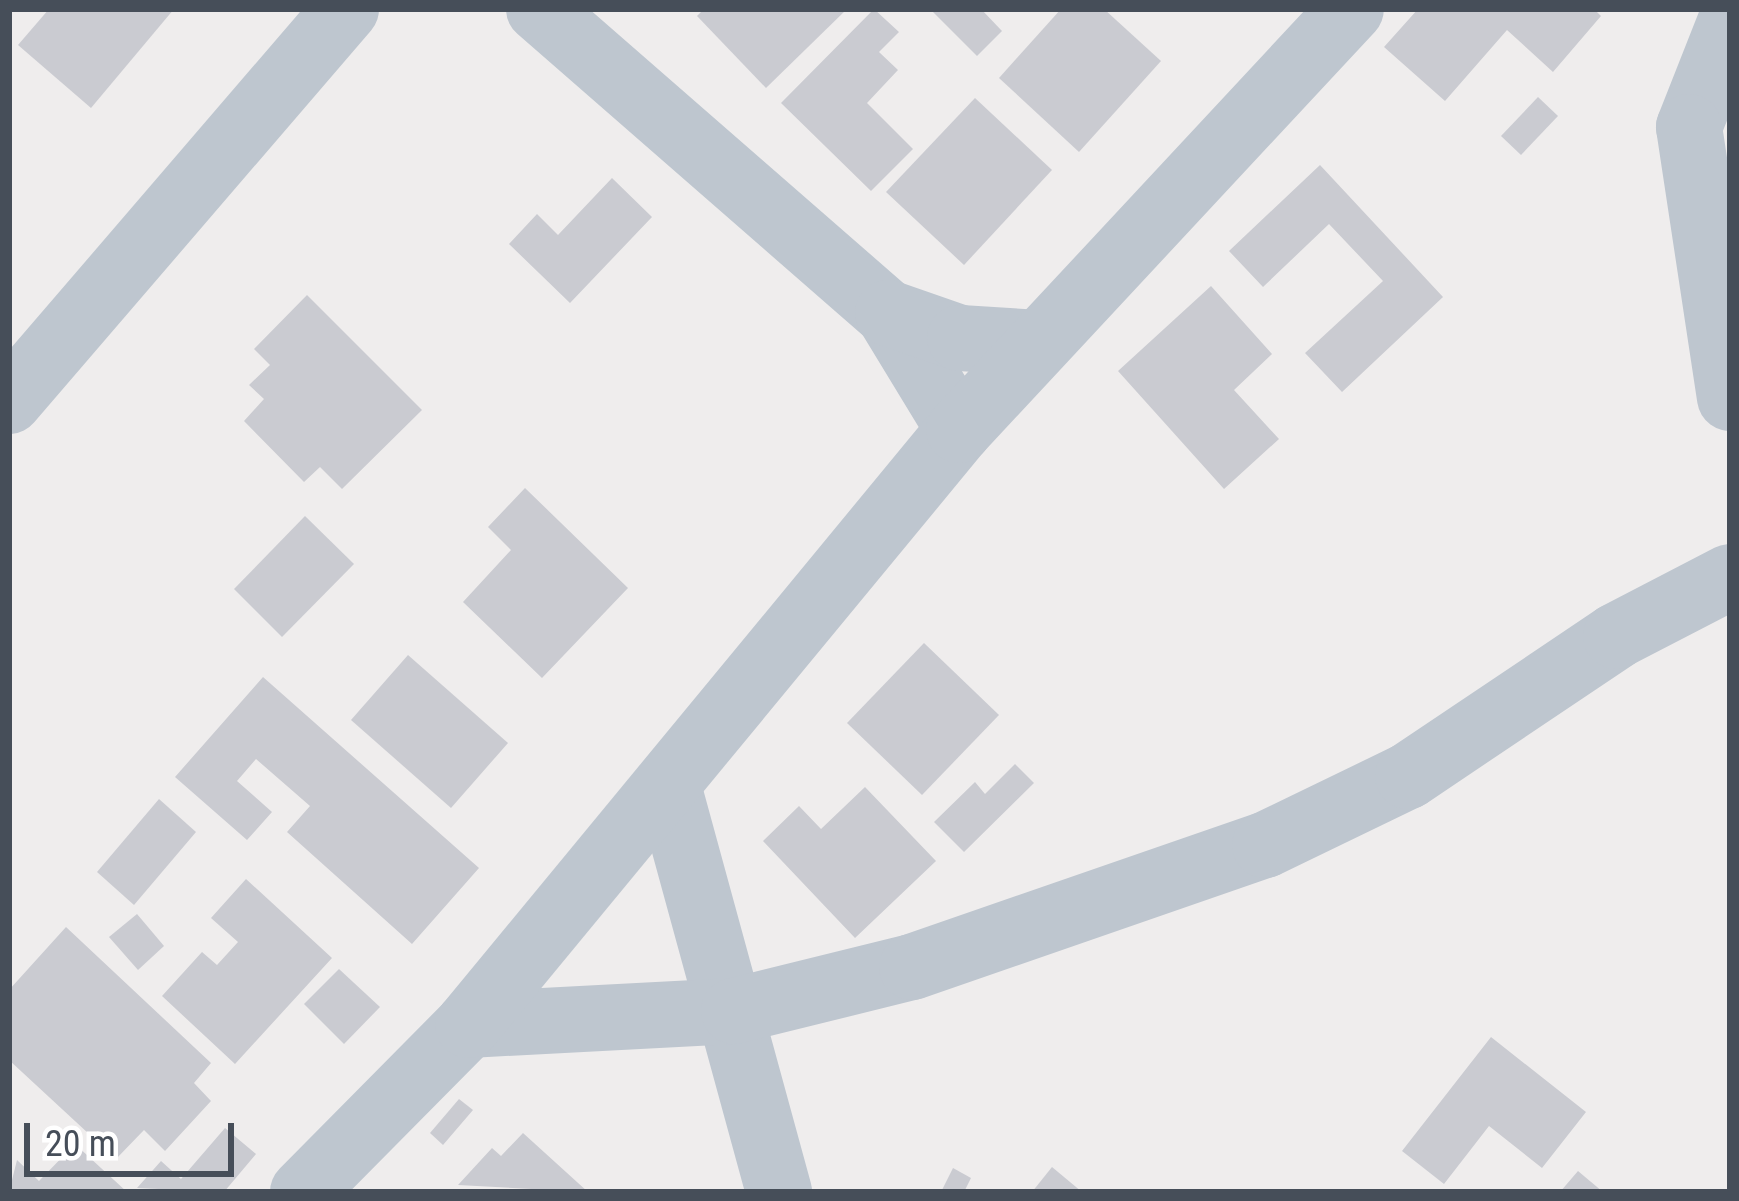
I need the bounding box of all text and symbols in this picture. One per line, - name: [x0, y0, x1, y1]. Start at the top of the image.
- scale bar: [30, 1099, 240, 1173]
- text: 20 m: [45, 1123, 116, 1165]

